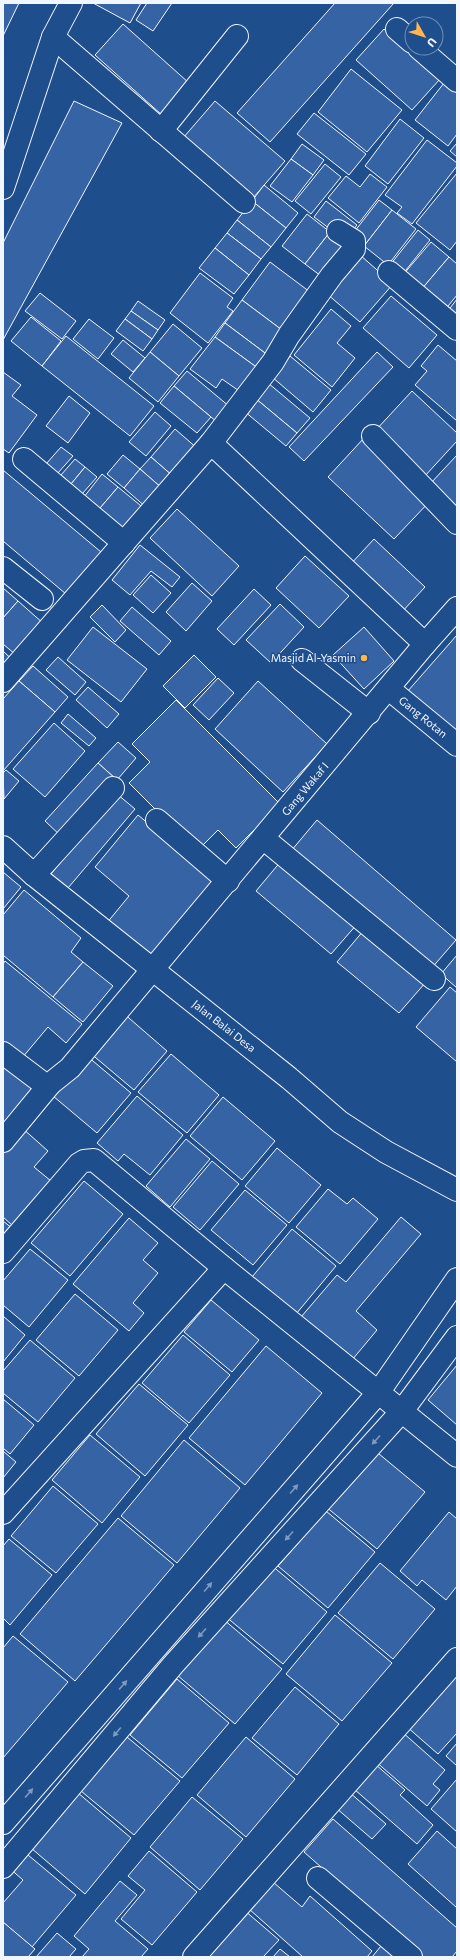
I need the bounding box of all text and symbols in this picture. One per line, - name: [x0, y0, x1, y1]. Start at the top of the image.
- north arrow: [404, 16, 444, 56]
- text: U: [425, 35, 440, 50]
- place label: Masjid Al-Yasmin: [271, 651, 356, 664]
- marker: Masjid Al-Yasmin: [359, 653, 369, 663]
- street label: Gang Rotan: [397, 693, 450, 740]
- street label: Gang Wakaf I: [278, 759, 331, 818]
- street label: Jalan Balai Desa: [189, 997, 259, 1055]
- one-way arrow: [371, 1435, 380, 1445]
- one-way arrow: [289, 1484, 298, 1494]
- one-way arrow: [284, 1531, 293, 1542]
- one-way arrow: [204, 1581, 213, 1592]
- one-way arrow: [197, 1628, 206, 1638]
- one-way arrow: [118, 1679, 127, 1690]
- one-way arrow: [112, 1726, 121, 1737]
- one-way arrow: [24, 1788, 33, 1799]

